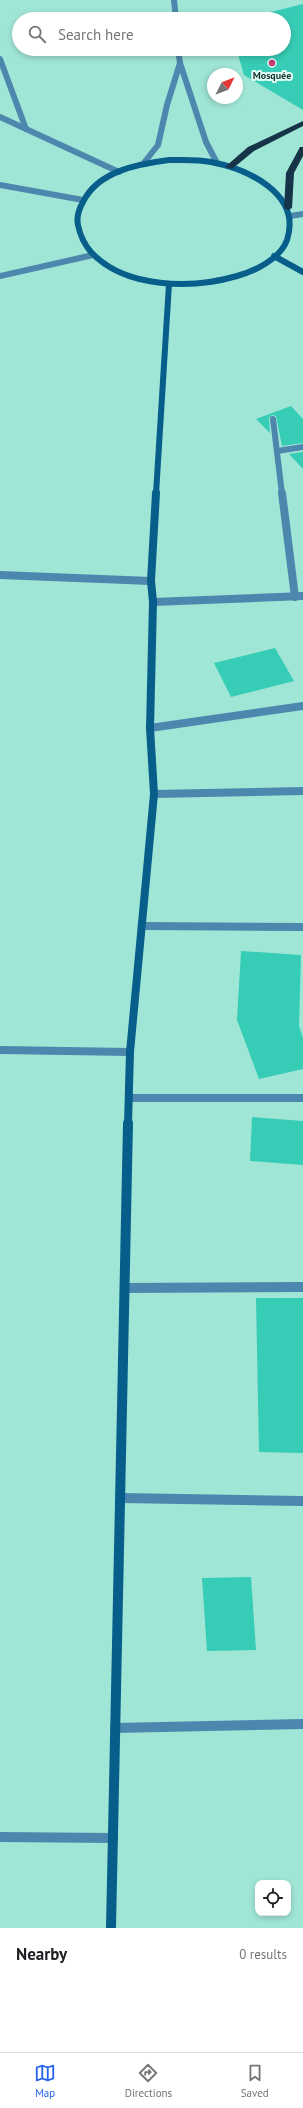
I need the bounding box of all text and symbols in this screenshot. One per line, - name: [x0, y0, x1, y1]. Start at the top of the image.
- search box: [12, 12, 291, 56]
- icon: search: [26, 23, 48, 45]
- text: Search here: [58, 25, 134, 44]
- marker: Mosquée: [267, 58, 277, 68]
- north arrow: [207, 68, 243, 104]
- place label: Mosquée: [253, 69, 291, 82]
- map controls: [255, 1880, 291, 1916]
- button: locate: [255, 1880, 291, 1916]
- text: Nearby: [16, 1943, 67, 1965]
- text: 0 results: [239, 1946, 287, 1963]
- tab: Map: [34, 2062, 56, 2100]
- tab: Directions: [125, 2062, 172, 2100]
- tab: Saved: [241, 2062, 269, 2100]

